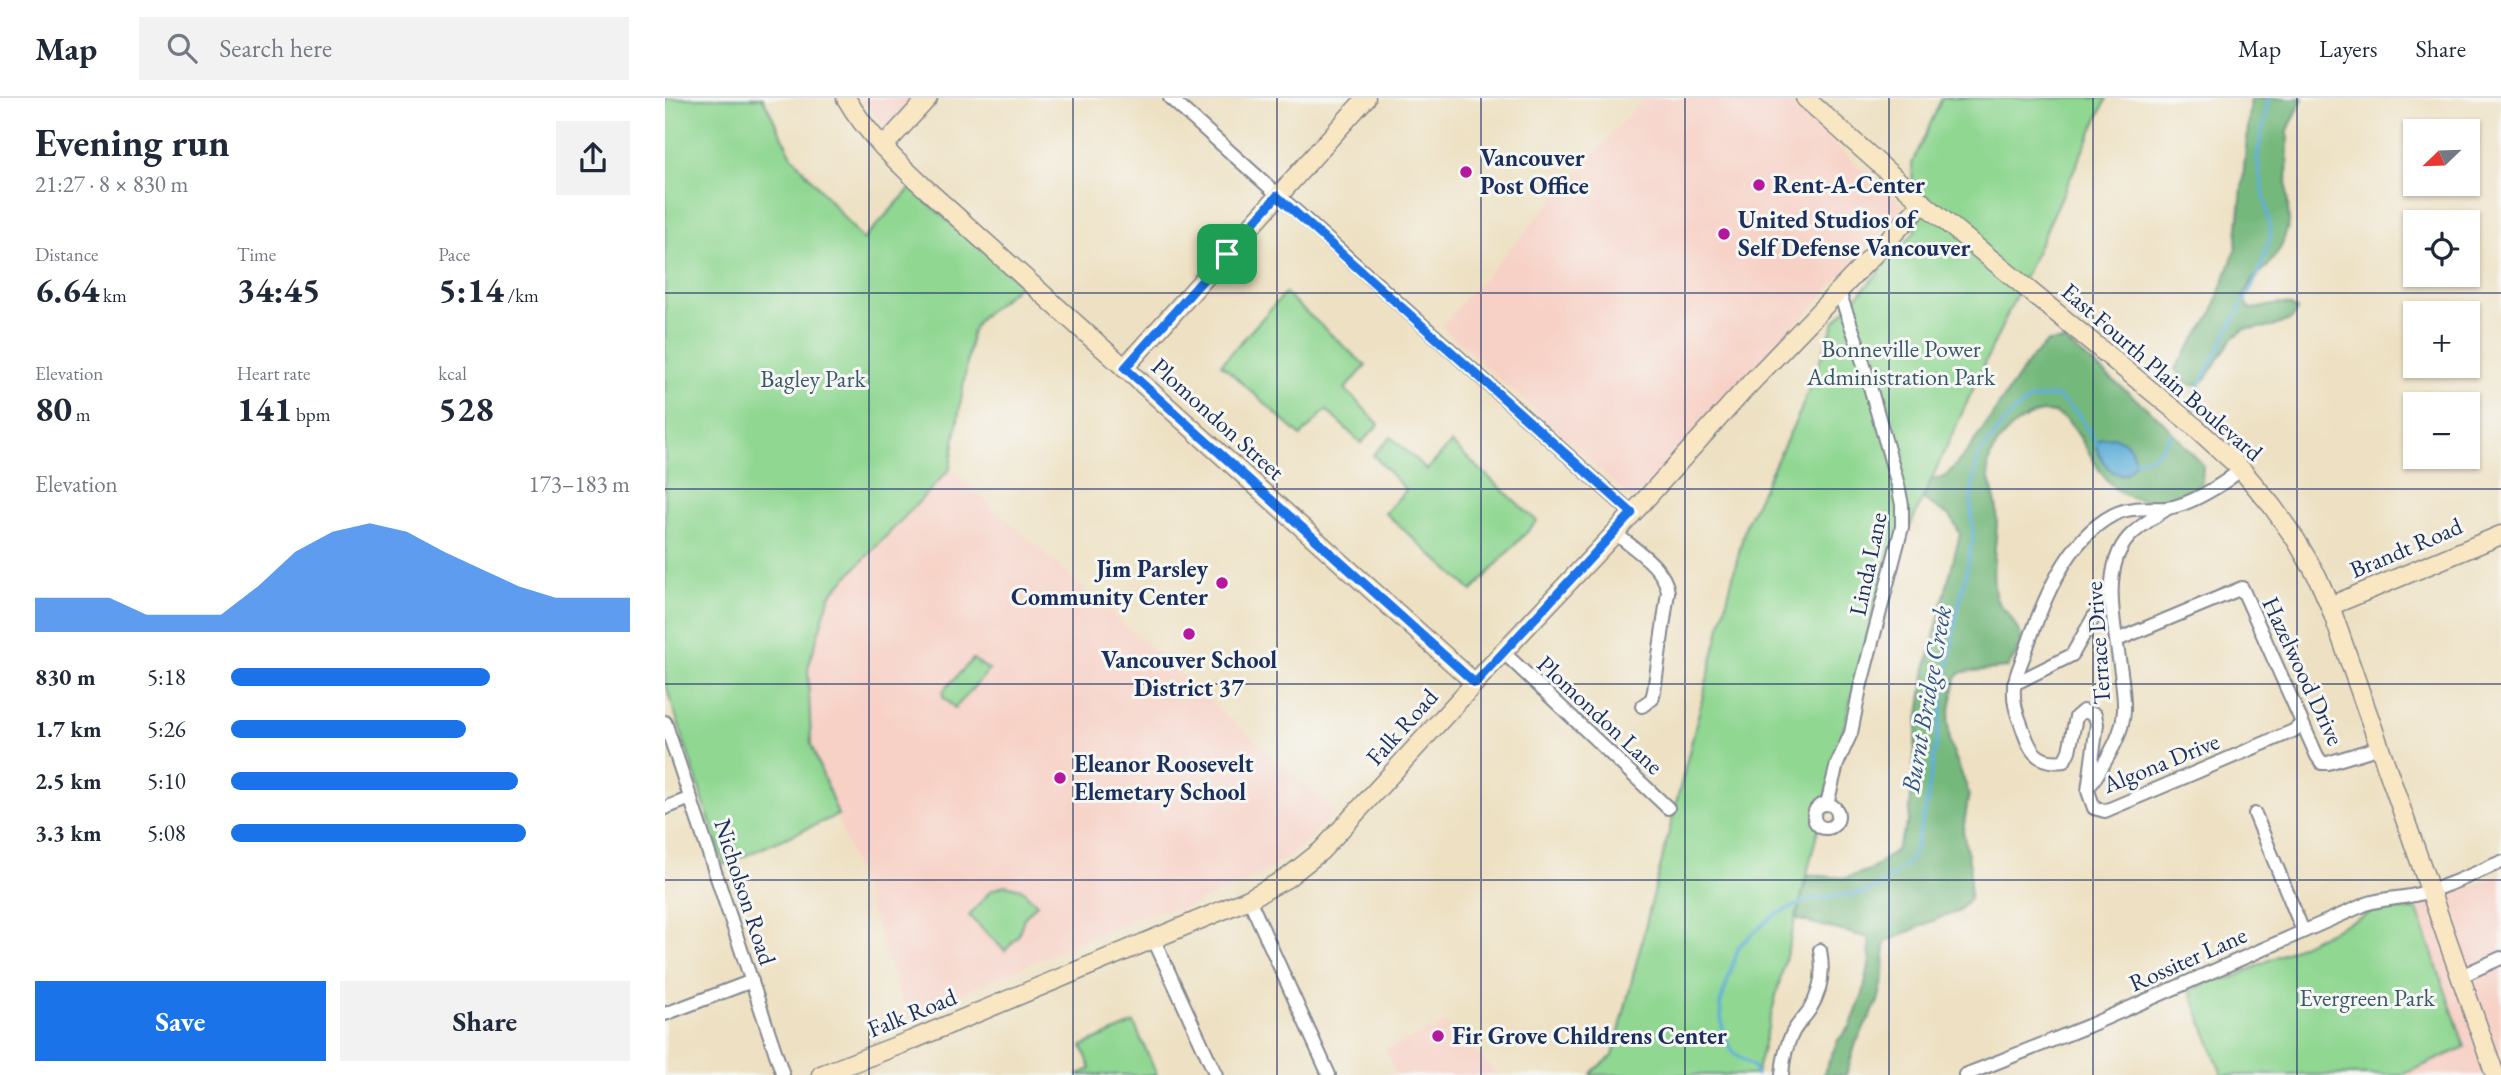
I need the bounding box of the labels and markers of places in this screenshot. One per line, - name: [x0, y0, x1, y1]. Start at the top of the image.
- place label: Vancouver Post Office: [1480, 142, 1589, 201]
- marker: Vancouver Post Office: [1458, 164, 1474, 180]
- place label: Rent-A-Center: [1773, 169, 1925, 200]
- marker: Rent-A-Center: [1751, 177, 1767, 193]
- place label: United Studios of Self Defense Vancouver: [1738, 204, 1970, 263]
- pin: [1197, 224, 1257, 284]
- marker: United Studios of Self Defense Vancouver: [1716, 226, 1732, 242]
- place label: Jim Parsley Community Center: [1011, 553, 1208, 613]
- marker: Jim Parsley Community Center: [1214, 575, 1230, 591]
- marker: Vancouver School District 37: [1181, 626, 1197, 642]
- place label: Vancouver School District 37: [1101, 644, 1277, 703]
- place label: Eleanor Roosevelt Elemetary School: [1074, 748, 1253, 808]
- marker: Eleanor Roosevelt Elemetary School: [1052, 770, 1068, 786]
- place label: Fir Grove Childrens Center: [1452, 1020, 1727, 1051]
- marker: Fir Grove Childrens Center: [1430, 1028, 1446, 1044]

